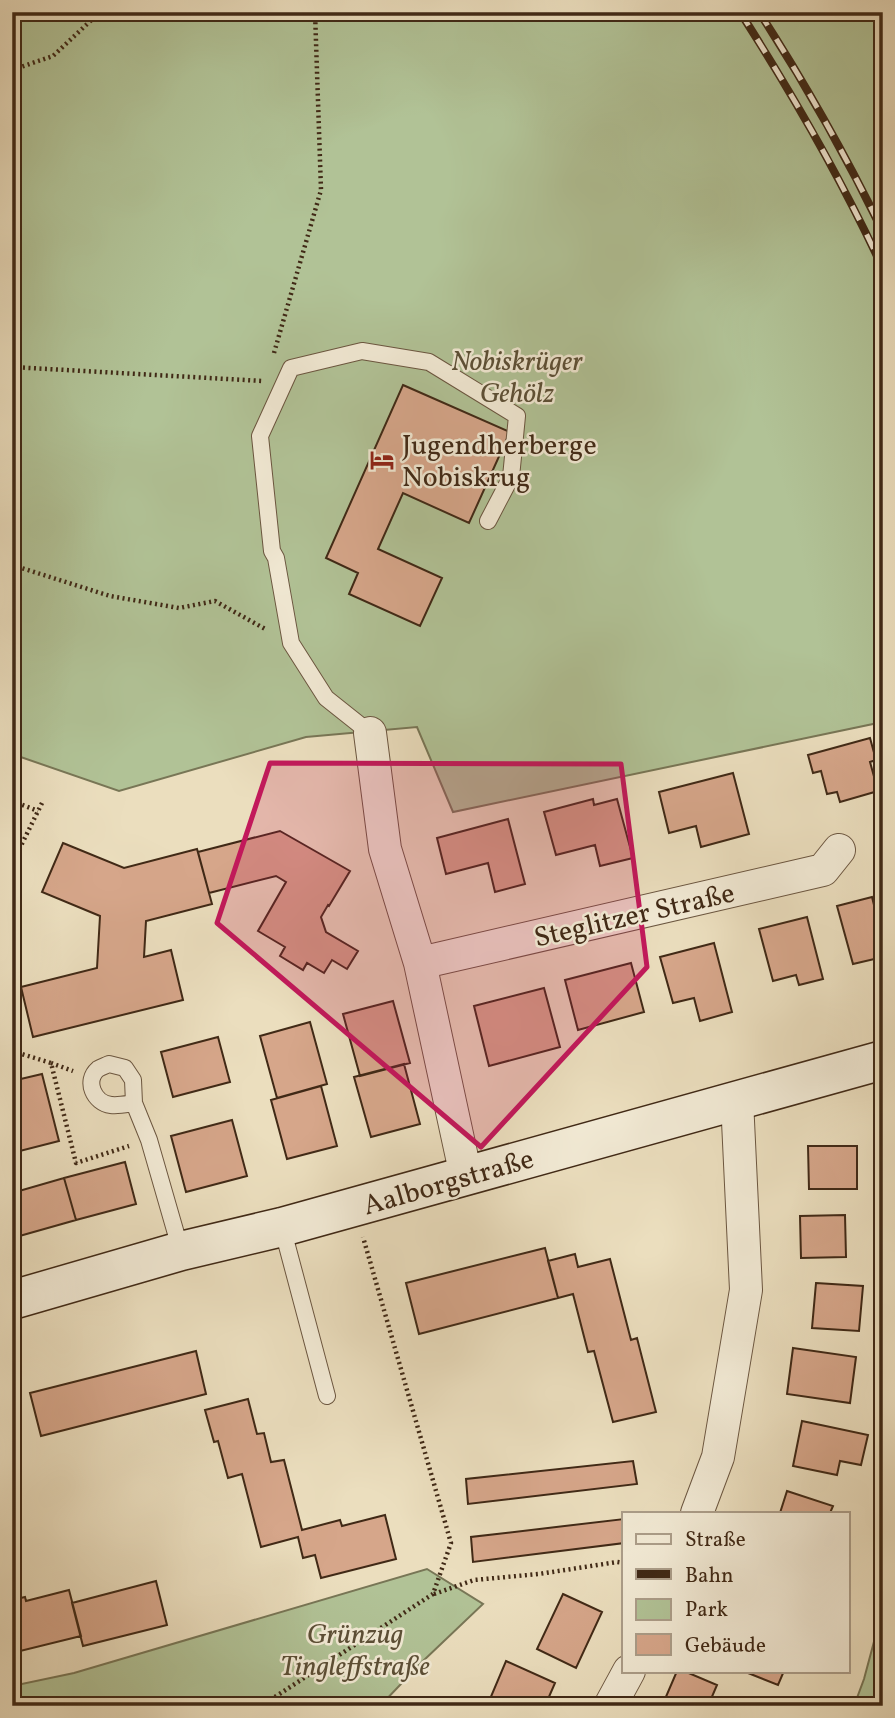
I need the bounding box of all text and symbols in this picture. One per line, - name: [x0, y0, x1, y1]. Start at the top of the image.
- park label: Nobiskrüger Gehölz: [451, 343, 583, 414]
- place label: Jugendherberge Nobiskrug: [402, 427, 597, 498]
- hotel icon: Jugendherberge Nobiskrug: [368, 446, 396, 474]
- street label: Steglitzer Straße: [530, 874, 739, 958]
- street label: Aalborgstraße: [359, 1140, 539, 1226]
- legend: [622, 1512, 850, 1672]
- text: Straße: [685, 1526, 746, 1555]
- text: Bahn: [685, 1562, 734, 1591]
- text: Park: [685, 1596, 728, 1625]
- park label: Grünzug Tingleffstraße: [280, 1616, 430, 1687]
- text: Gebäude: [685, 1632, 766, 1661]

